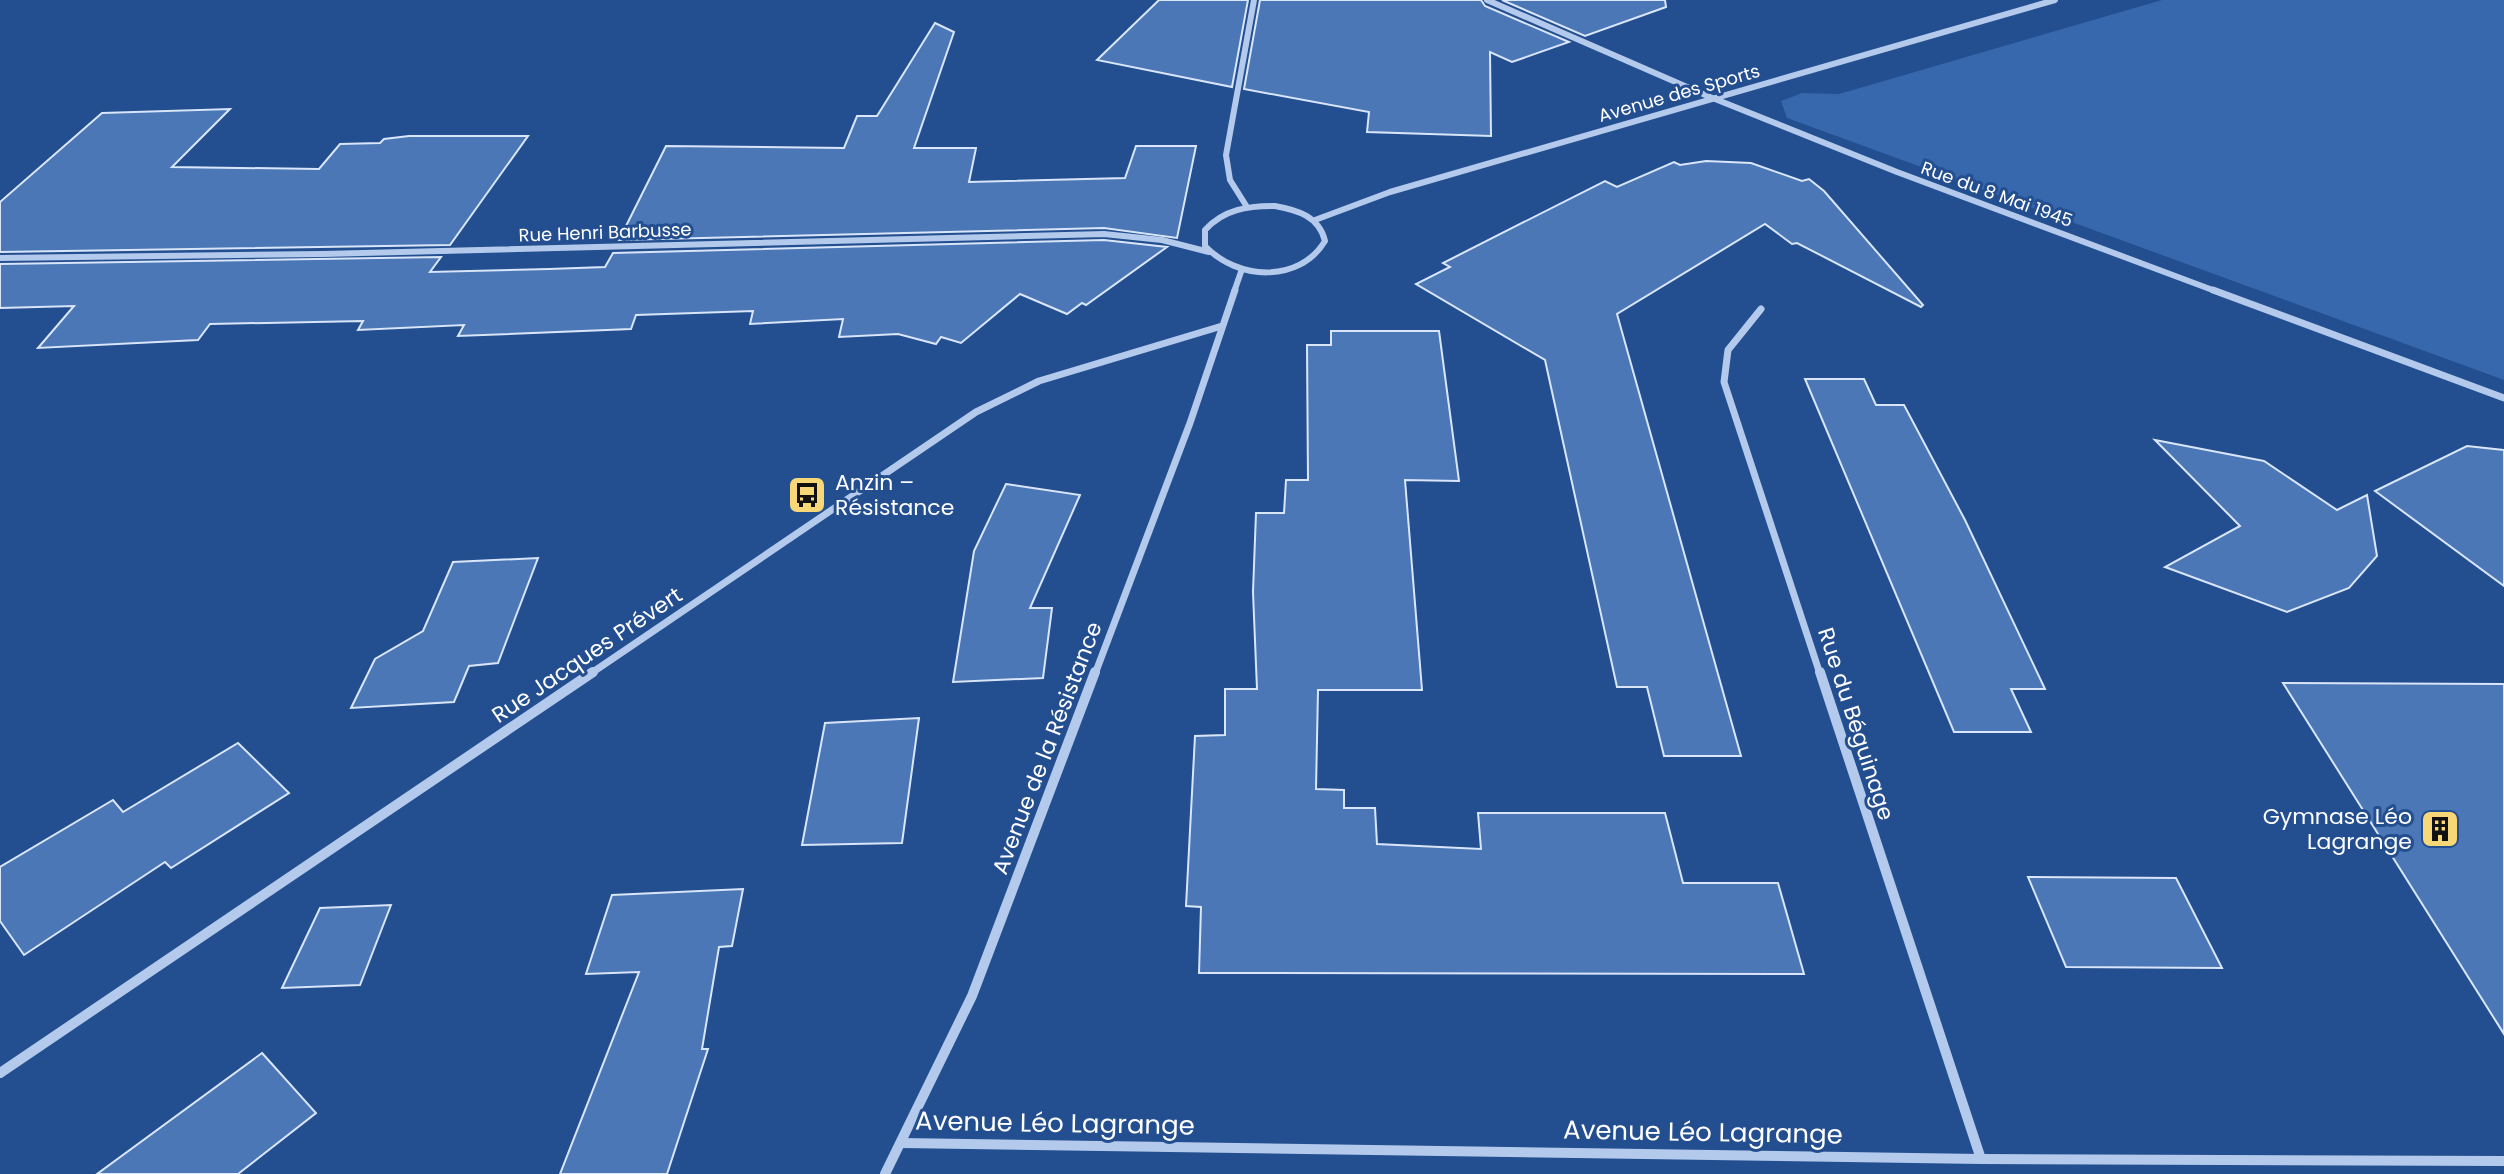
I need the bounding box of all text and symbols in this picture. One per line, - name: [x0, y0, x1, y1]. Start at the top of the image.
- street label: Avenue des Sports: [1595, 58, 1763, 128]
- street label: Rue du 8 Mai 1945: [1918, 155, 2076, 233]
- street label: Rue Henri Barbusse: [518, 216, 692, 248]
- place label: Anzin – Résistance: [835, 467, 954, 523]
- bus stop icon: Anzin – Résistance: [786, 474, 828, 516]
- street label: Rue Jacques Prévert: [486, 580, 688, 730]
- street label: Avenue de la Résistance: [984, 617, 1110, 879]
- street label: Rue du Béguinage: [1810, 624, 1902, 824]
- place label: Gymnase Léo Lagrange: [2263, 801, 2412, 857]
- building icon: Gymnase Léo Lagrange: [2419, 808, 2461, 850]
- street label: Avenue Léo Lagrange: [915, 1103, 1195, 1143]
- street label: Avenue Léo Lagrange: [1563, 1112, 1843, 1152]

